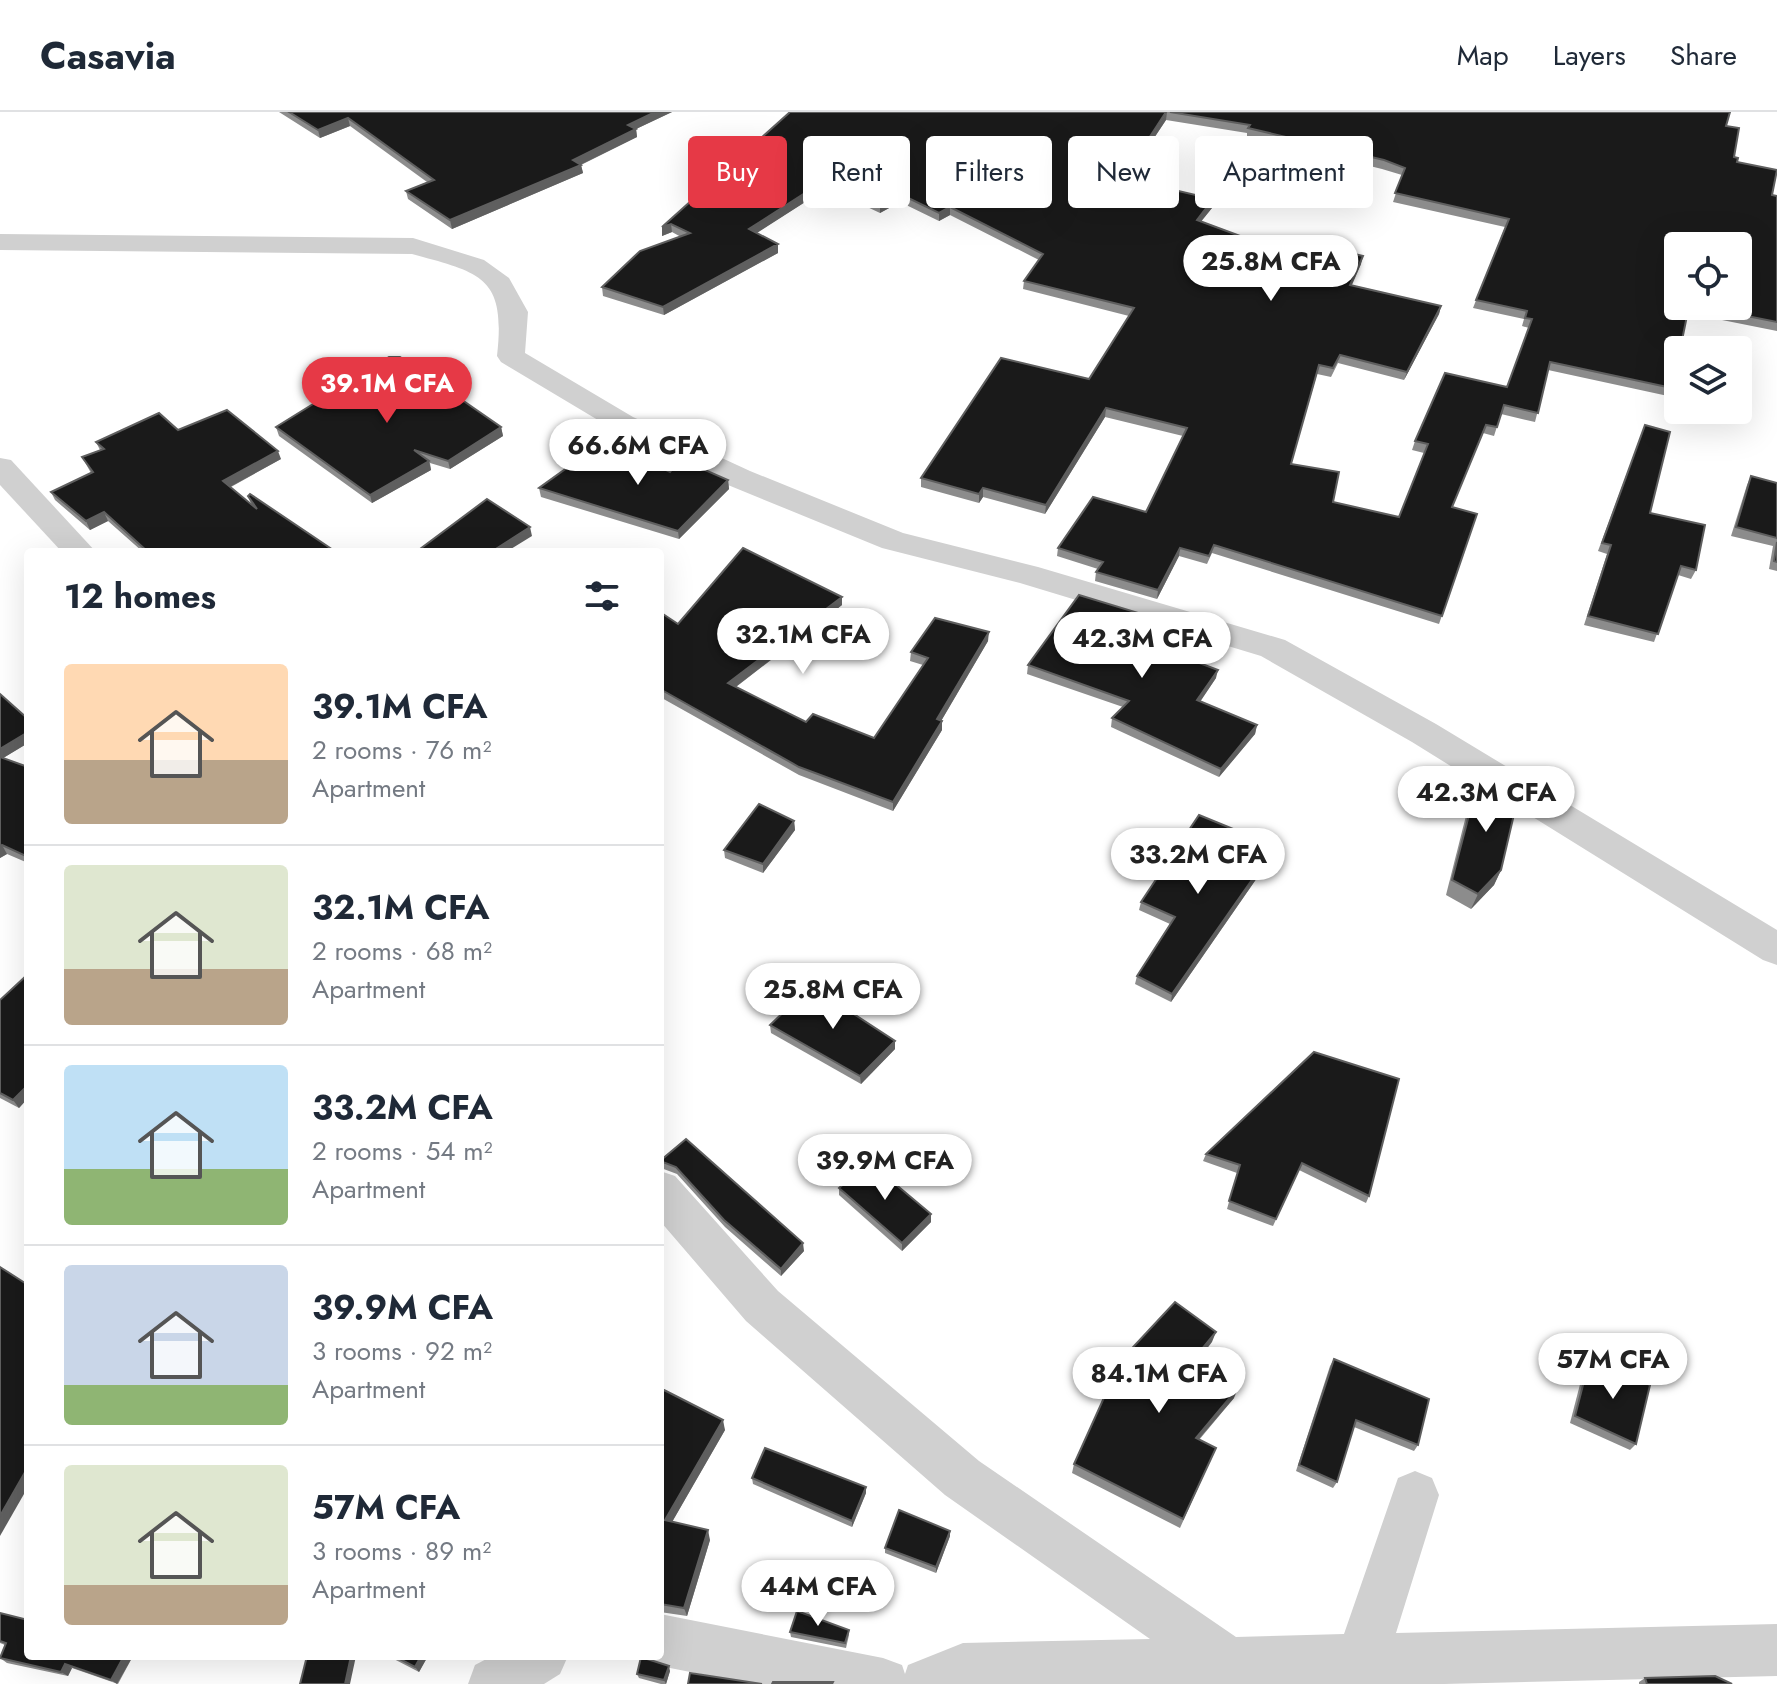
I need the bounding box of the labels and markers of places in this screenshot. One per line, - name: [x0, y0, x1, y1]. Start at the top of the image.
- pin: 25.8M CFA: [1179, 235, 1363, 303]
- pin: 39.1M CFA: [295, 357, 479, 425]
- pin: 66.6M CFA: [546, 419, 730, 487]
- pin: 32.1M CFA: [711, 608, 895, 676]
- pin: 42.3M CFA: [1050, 612, 1234, 680]
- pin: 42.3M CFA: [1394, 766, 1578, 834]
- pin: 33.2M CFA: [1106, 828, 1290, 896]
- pin: 25.8M CFA: [741, 963, 925, 1031]
- pin: 39.9M CFA: [793, 1134, 977, 1202]
- pin: 57M CFA: [1539, 1333, 1687, 1401]
- pin: 84.1M CFA: [1067, 1347, 1251, 1415]
- pin: 44M CFA: [744, 1560, 892, 1628]

